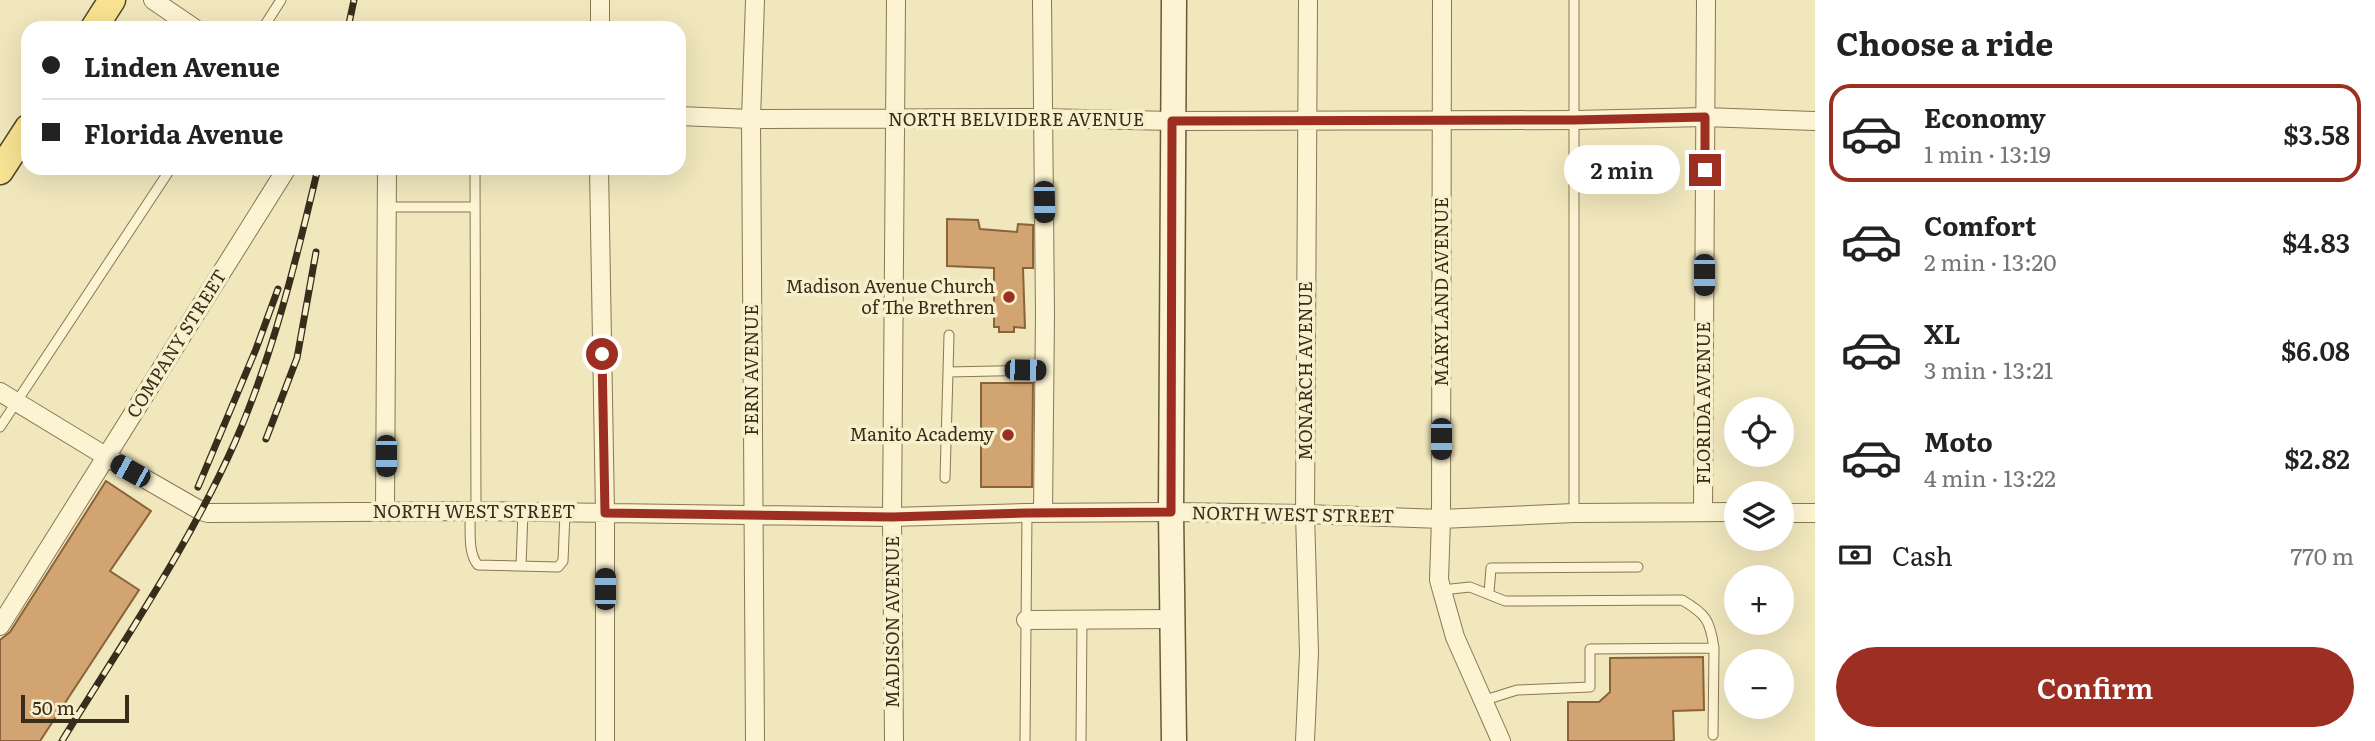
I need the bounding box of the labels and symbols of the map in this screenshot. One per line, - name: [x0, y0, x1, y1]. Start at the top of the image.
- street label: NORTH BELVIDERE AVENUE: [888, 105, 1144, 132]
- callout: 2 min: [1565, 146, 1680, 194]
- route end: [1689, 154, 1721, 186]
- car: [1034, 181, 1055, 223]
- street label: MARYLAND AVENUE: [1427, 197, 1454, 387]
- car: [1694, 254, 1715, 296]
- street label: COMPANY STREET: [119, 264, 232, 423]
- place label: Madison Avenue Church of The Brethren: [785, 272, 995, 320]
- street label: MONARCH AVENUE: [1291, 281, 1318, 461]
- marker: Madison Avenue Church of The Brethren: [1001, 289, 1017, 305]
- street label: FERN AVENUE: [737, 304, 764, 436]
- street label: FLORIDA AVENUE: [1689, 321, 1716, 485]
- route start: [586, 338, 618, 370]
- car: [1004, 359, 1047, 381]
- car: [1431, 418, 1452, 460]
- place label: Manito Academy: [850, 420, 995, 447]
- marker: Manito Academy: [1000, 427, 1016, 443]
- car: [376, 435, 397, 477]
- car: [107, 452, 154, 490]
- street label: NORTH WEST STREET: [373, 497, 575, 524]
- street label: NORTH WEST STREET: [1191, 498, 1395, 529]
- street label: MADISON AVENUE: [878, 536, 905, 708]
- car: [595, 568, 616, 610]
- scale bar: [21, 692, 130, 724]

